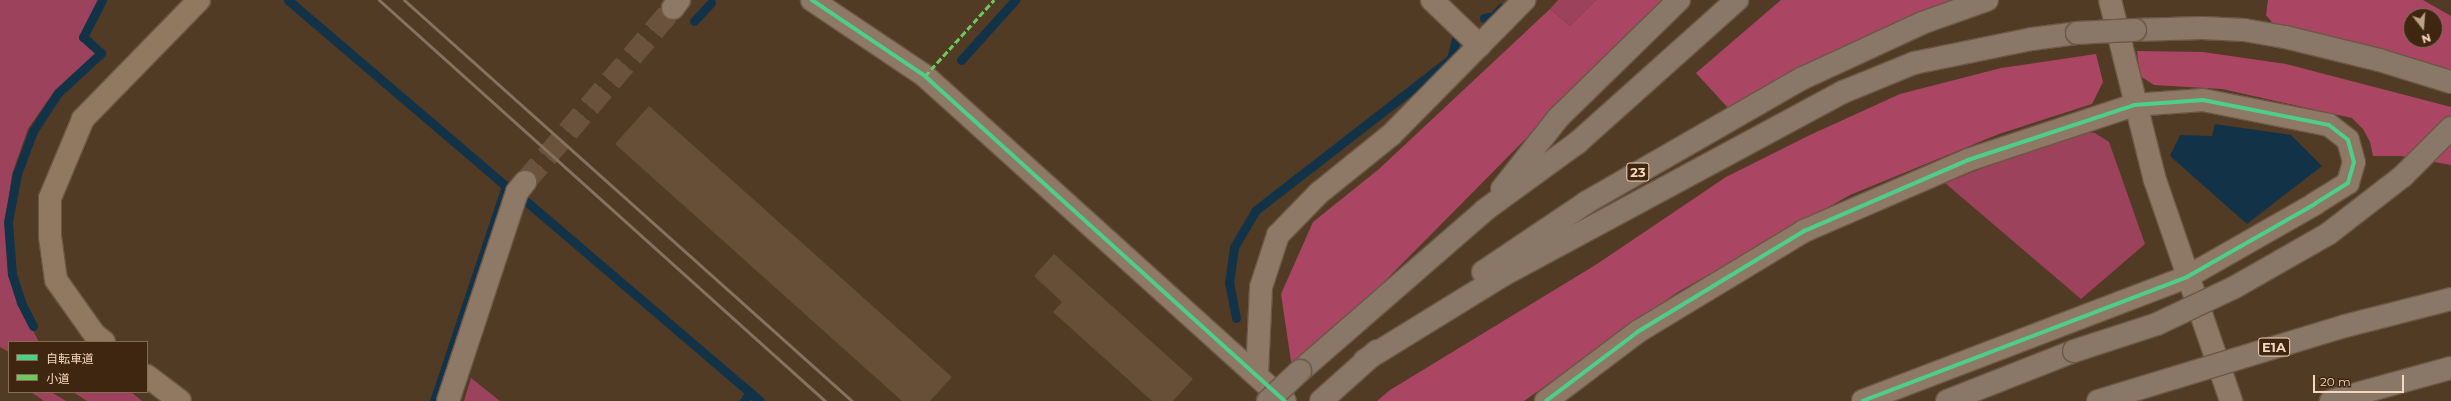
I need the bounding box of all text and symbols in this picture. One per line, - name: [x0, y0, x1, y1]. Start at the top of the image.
- north arrow: [2403, 8, 2443, 48]
- text: N: [2420, 31, 2433, 47]
- road number: 23: [1626, 161, 1650, 183]
- road number: E1A: [2258, 336, 2290, 358]
- legend: [8, 341, 148, 393]
- text: 自転車道: [46, 351, 94, 366]
- scale bar: [2315, 367, 2406, 393]
- text: 小道: [46, 371, 70, 386]
- text: 20 m: [2320, 374, 2351, 389]

